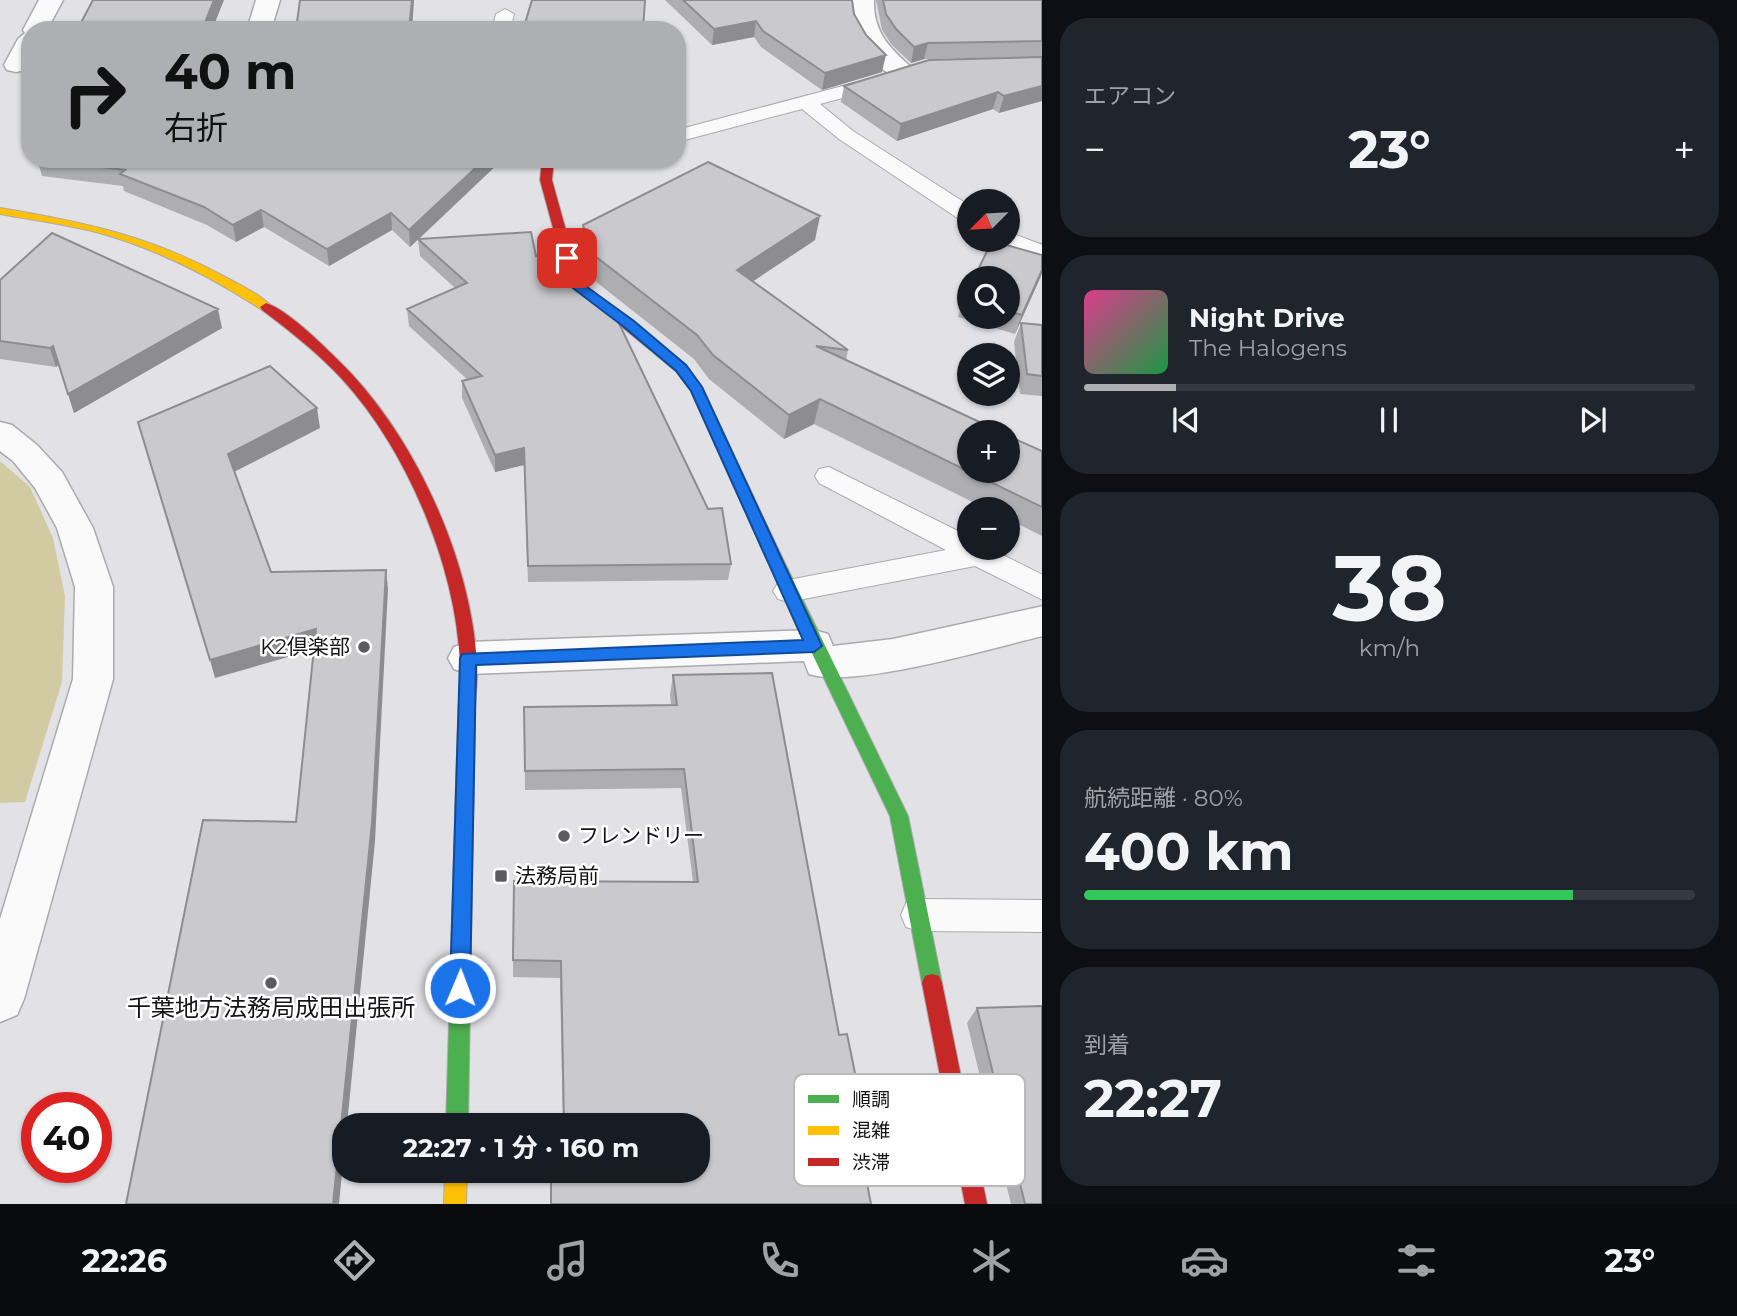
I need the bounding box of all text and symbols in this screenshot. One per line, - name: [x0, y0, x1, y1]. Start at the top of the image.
- text: 40 m: [164, 42, 296, 101]
- icon: right: [49, 49, 140, 140]
- text: エアコン: [1084, 82, 1176, 110]
- text: 右折: [164, 108, 228, 147]
- text: 23°: [1348, 118, 1431, 181]
- text: −: [1084, 126, 1106, 173]
- text: +: [1673, 126, 1695, 173]
- north arrow: [957, 189, 1020, 252]
- map controls: [957, 189, 1020, 560]
- pin: [537, 228, 597, 288]
- icon: arrive: [548, 239, 586, 277]
- button: search: [957, 266, 1020, 329]
- text: Night Drive: [1189, 302, 1345, 334]
- text: The Halogens: [1189, 334, 1347, 362]
- button: layers: [957, 343, 1020, 406]
- icon: previous: [1167, 401, 1205, 439]
- icon: pause: [1370, 401, 1408, 439]
- icon: next: [1574, 401, 1612, 439]
- button: +: [957, 420, 1020, 483]
- button: −: [957, 497, 1020, 560]
- text: 38: [1333, 533, 1446, 644]
- place label: K2倶楽部: [260, 634, 350, 659]
- text: km/h: [1359, 634, 1420, 662]
- marker: K2倶楽部: [356, 639, 372, 655]
- text: 航続距離 · 80%: [1084, 784, 1243, 812]
- text: 400 km: [1084, 820, 1294, 883]
- place label: フレンドリー: [578, 823, 704, 848]
- marker: フレンドリー: [556, 828, 572, 844]
- place label: 法務局前: [515, 863, 599, 888]
- marker: 法務局前: [493, 868, 509, 884]
- position arrow: [423, 951, 497, 1025]
- marker: 千葉地方法務局成田出張所: [263, 975, 279, 991]
- place label: 千葉地方法務局成田出張所: [127, 993, 415, 1022]
- text: 到着: [1084, 1031, 1130, 1059]
- text: 22:27: [1084, 1067, 1222, 1130]
- legend: [794, 1074, 1025, 1186]
- text: 順調: [852, 1088, 890, 1111]
- speed limit sign: 40: [21, 1092, 112, 1183]
- text: 混雑: [852, 1119, 890, 1142]
- text: 22:27 · 1 分 · 160 m: [403, 1132, 639, 1164]
- text: 渋滞: [852, 1151, 890, 1174]
- icon: directions: [330, 1236, 379, 1285]
- icon: music: [543, 1236, 592, 1285]
- icon: phone: [755, 1236, 804, 1285]
- icon: climate: [967, 1236, 1016, 1285]
- icon: car: [1180, 1236, 1229, 1285]
- icon: filters: [1392, 1236, 1441, 1285]
- text: 22:26: [82, 1241, 167, 1280]
- text: 23°: [1605, 1241, 1655, 1280]

